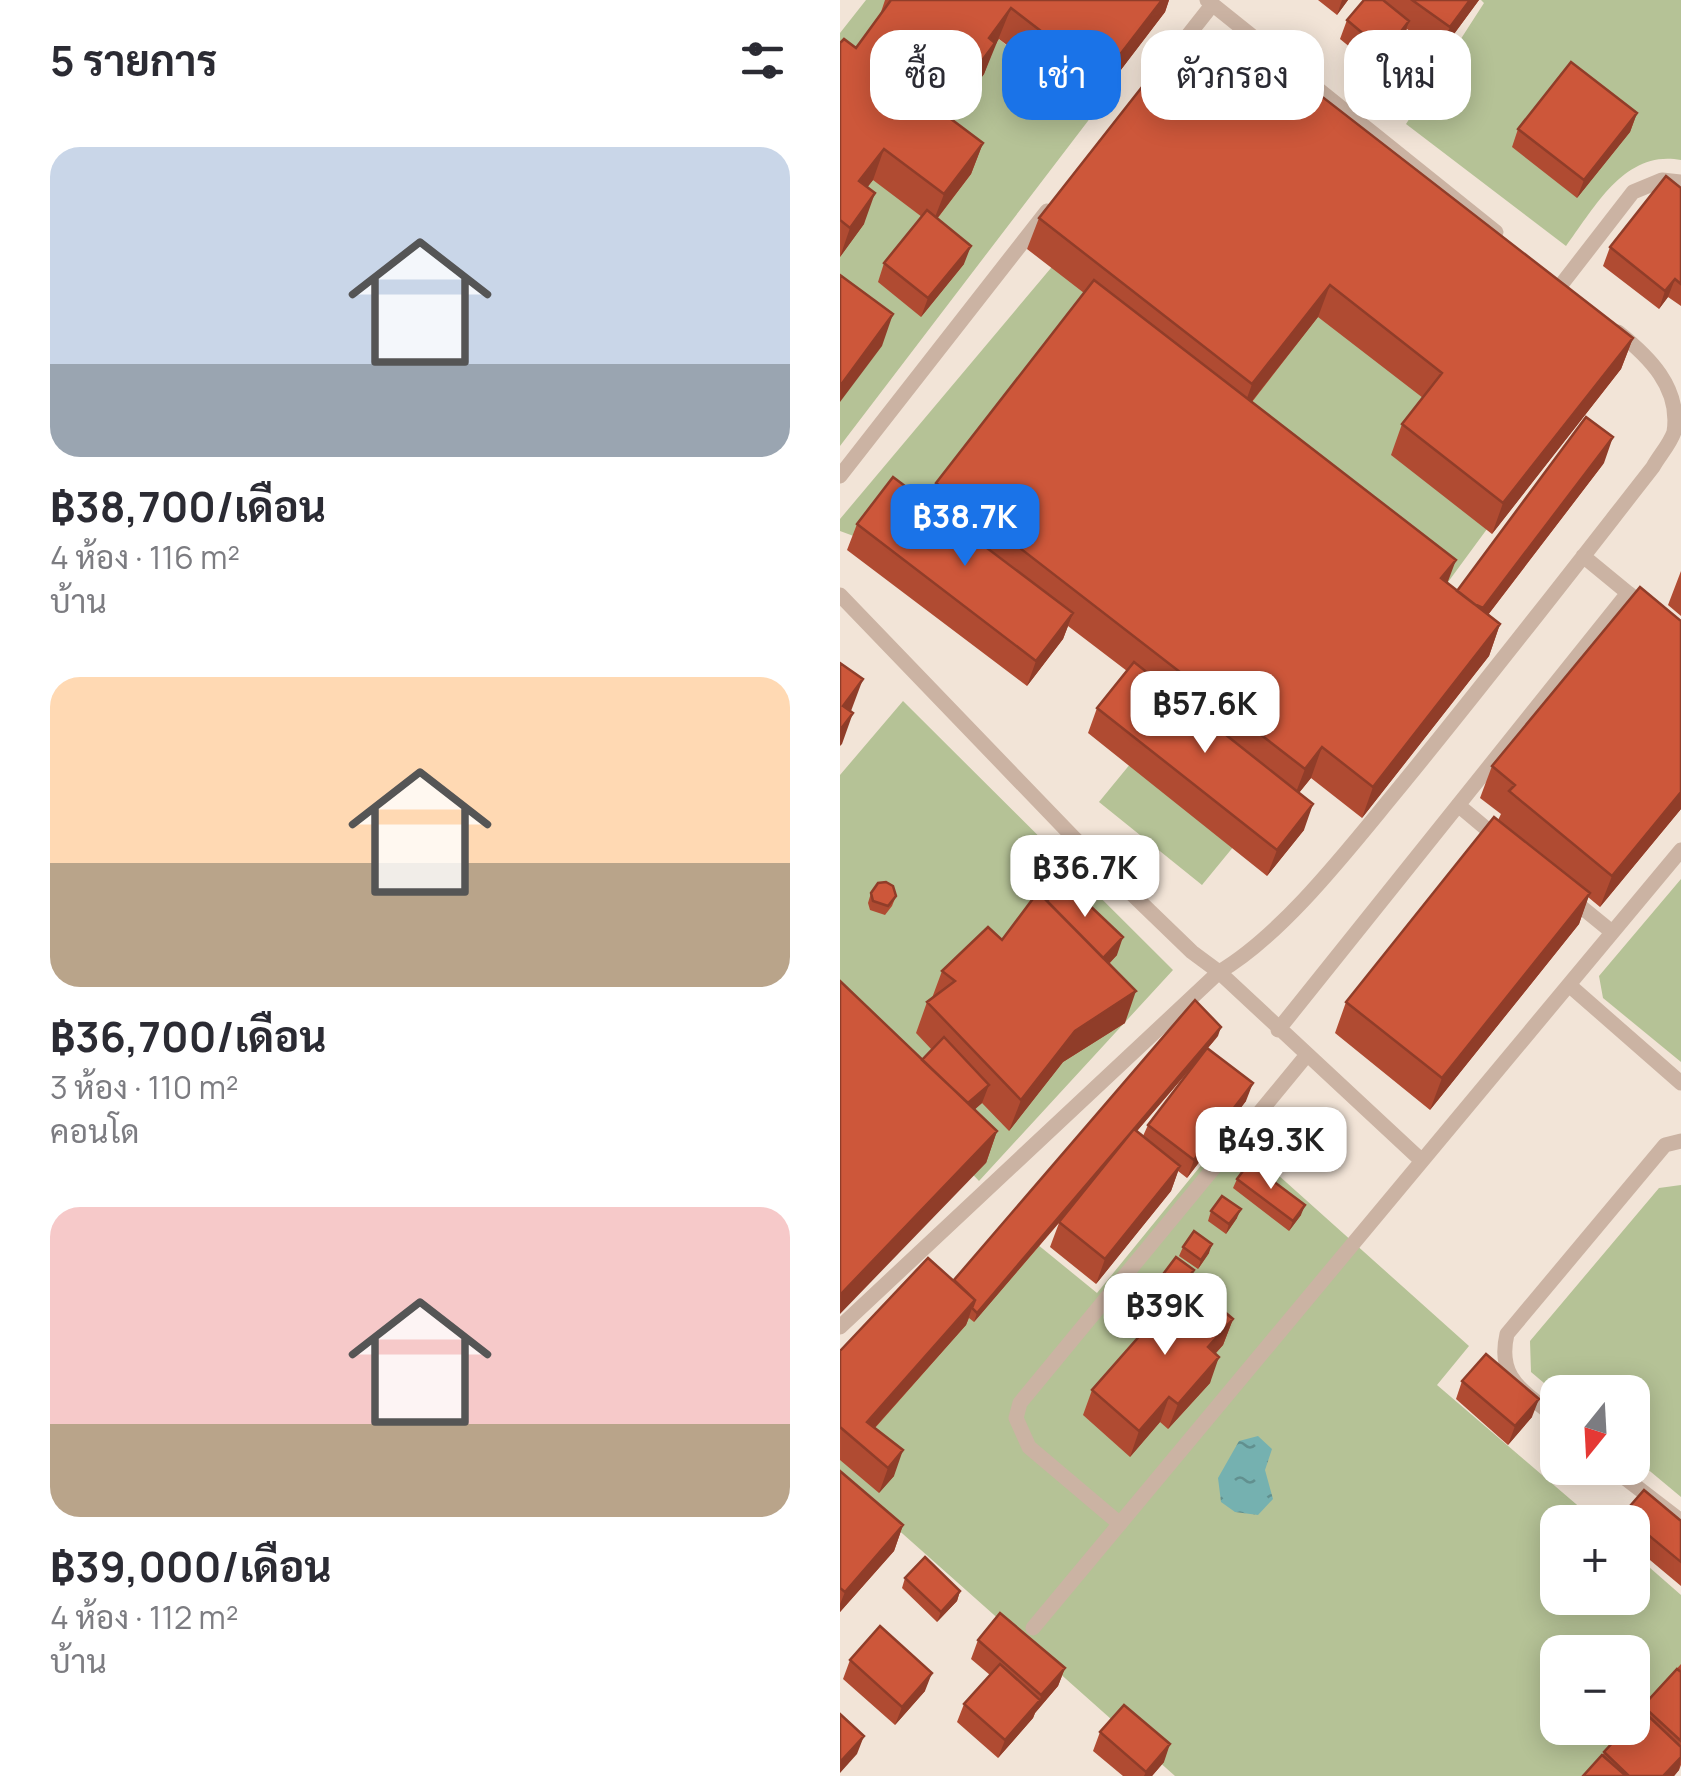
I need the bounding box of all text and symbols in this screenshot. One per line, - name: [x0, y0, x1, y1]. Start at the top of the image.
- chip: ซื้อ: [870, 30, 982, 120]
- chip: เช่า: [1002, 30, 1121, 120]
- chip: ตัวกรอง: [1141, 30, 1324, 120]
- chip: ใหม่: [1344, 30, 1471, 120]
- text: 5 รายการ: [50, 31, 217, 89]
- icon: filters: [735, 33, 790, 88]
- icon: home: [330, 212, 510, 392]
- text: ฿38,700/เดือน: [50, 477, 326, 535]
- pin: ฿38.7K: [884, 484, 1046, 569]
- text: ฿38.7K: [913, 494, 1018, 538]
- text: 4 ห้อง · 116 m²: [50, 535, 240, 579]
- text: บ้าน: [50, 579, 107, 623]
- pin: ฿57.6K: [1124, 671, 1286, 756]
- text: ฿57.6K: [1153, 681, 1257, 725]
- icon: home: [330, 742, 510, 922]
- pin: ฿36.7K: [1004, 835, 1166, 920]
- text: ฿36.7K: [1032, 845, 1138, 889]
- text: ฿36,700/เดือน: [50, 1007, 327, 1065]
- text: 3 ห้อง · 110 m²: [50, 1065, 239, 1109]
- pin: ฿49.3K: [1190, 1107, 1352, 1192]
- text: คอนโด: [50, 1109, 140, 1153]
- text: ฿49.3K: [1218, 1117, 1324, 1161]
- icon: home: [330, 1272, 510, 1452]
- pin: ฿39K: [1106, 1273, 1224, 1358]
- text: ฿39K: [1126, 1283, 1204, 1327]
- north arrow: [1540, 1375, 1650, 1485]
- map controls: [1540, 1375, 1650, 1745]
- button: +: [1540, 1505, 1650, 1615]
- text: ฿39,000/เดือน: [50, 1537, 332, 1595]
- text: 4 ห้อง · 112 m²: [50, 1595, 239, 1639]
- button: −: [1540, 1635, 1650, 1745]
- text: บ้าน: [50, 1639, 107, 1683]

